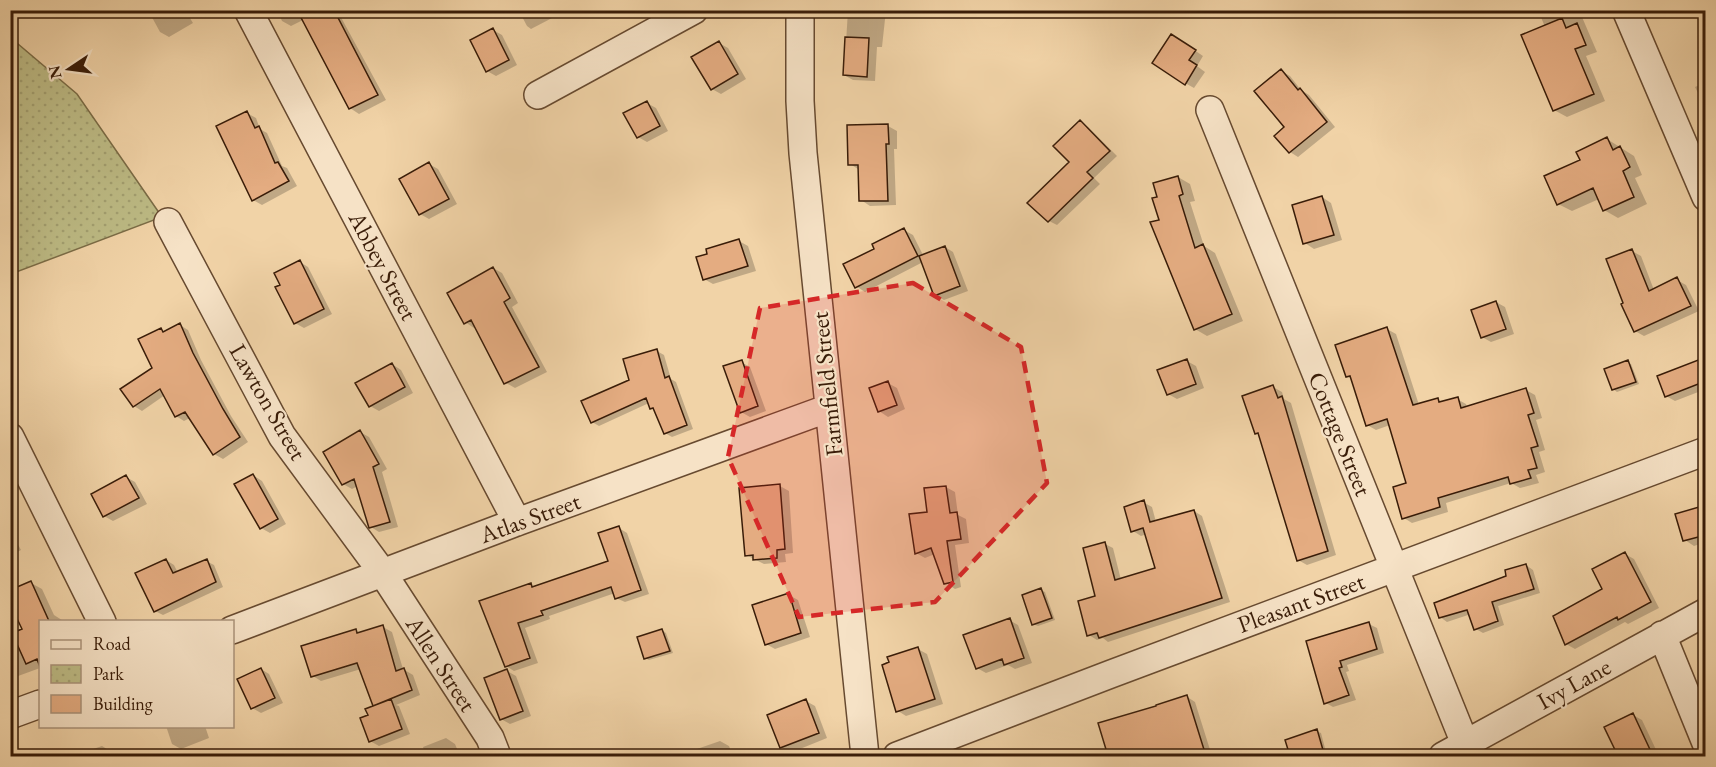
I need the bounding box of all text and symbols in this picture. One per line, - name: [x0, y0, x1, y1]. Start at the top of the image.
- north arrow: [39, 39, 99, 99]
- text: N: [43, 64, 67, 81]
- street label: Abbey Street: [341, 205, 425, 326]
- street label: Farmfield Street: [803, 310, 849, 458]
- street label: Lawton Street: [223, 338, 314, 466]
- street label: Cottage Street: [1302, 367, 1380, 501]
- street label: Atlas Street: [474, 485, 585, 550]
- street label: Pleasant Street: [1233, 565, 1369, 640]
- street label: Allen Street: [399, 609, 484, 718]
- legend: [39, 620, 234, 728]
- text: Road: [93, 632, 132, 655]
- street label: Ivy Lane: [1531, 651, 1616, 716]
- text: Park: [93, 662, 124, 685]
- text: Building: [93, 692, 153, 715]

